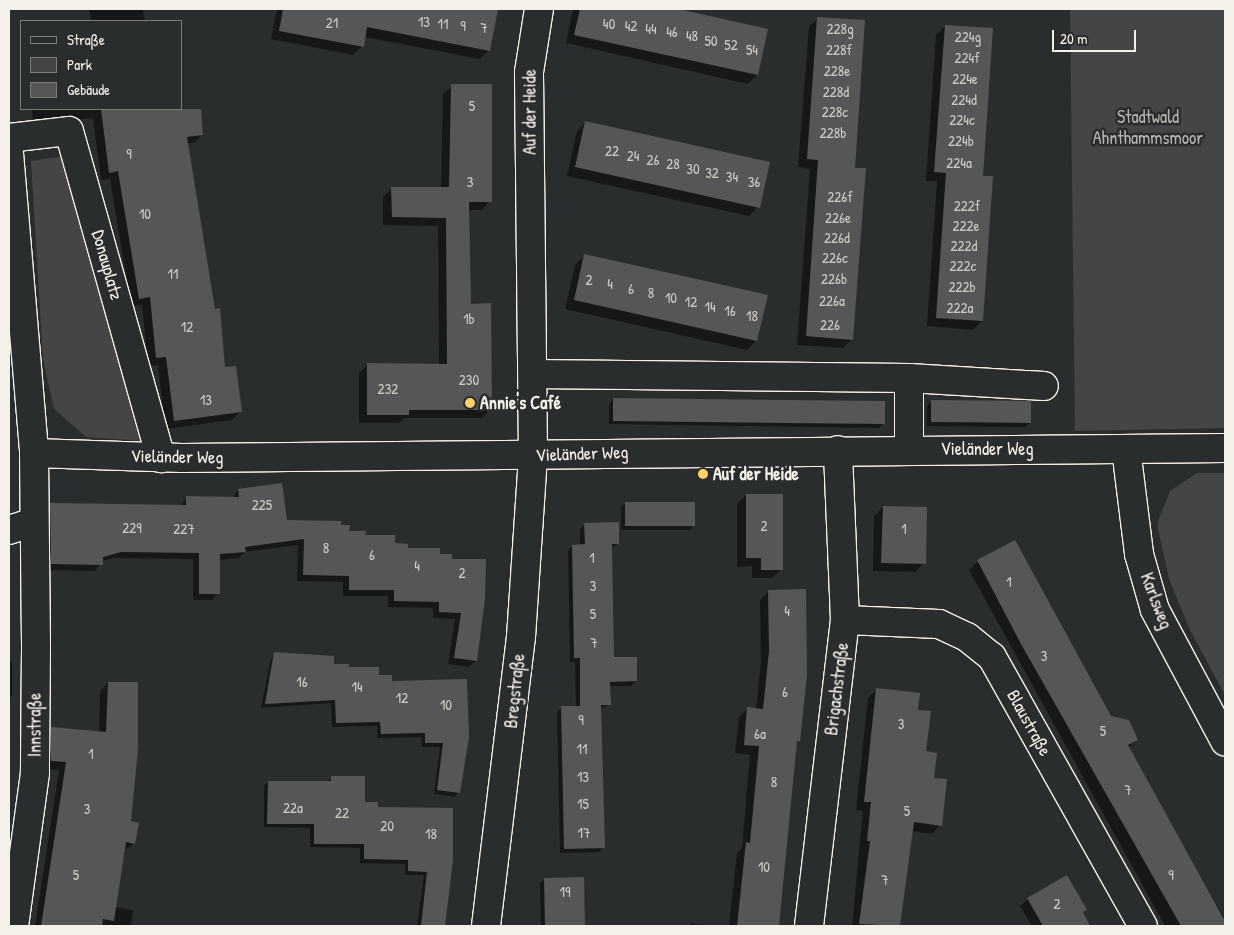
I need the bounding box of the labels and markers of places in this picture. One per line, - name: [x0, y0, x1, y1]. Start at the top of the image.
- place label: Annie's Café: [480, 392, 561, 414]
- marker: Annie's Café: [464, 397, 476, 409]
- place label: Auf der Heide: [713, 463, 799, 485]
- marker: Auf der Heide: [697, 468, 709, 480]

